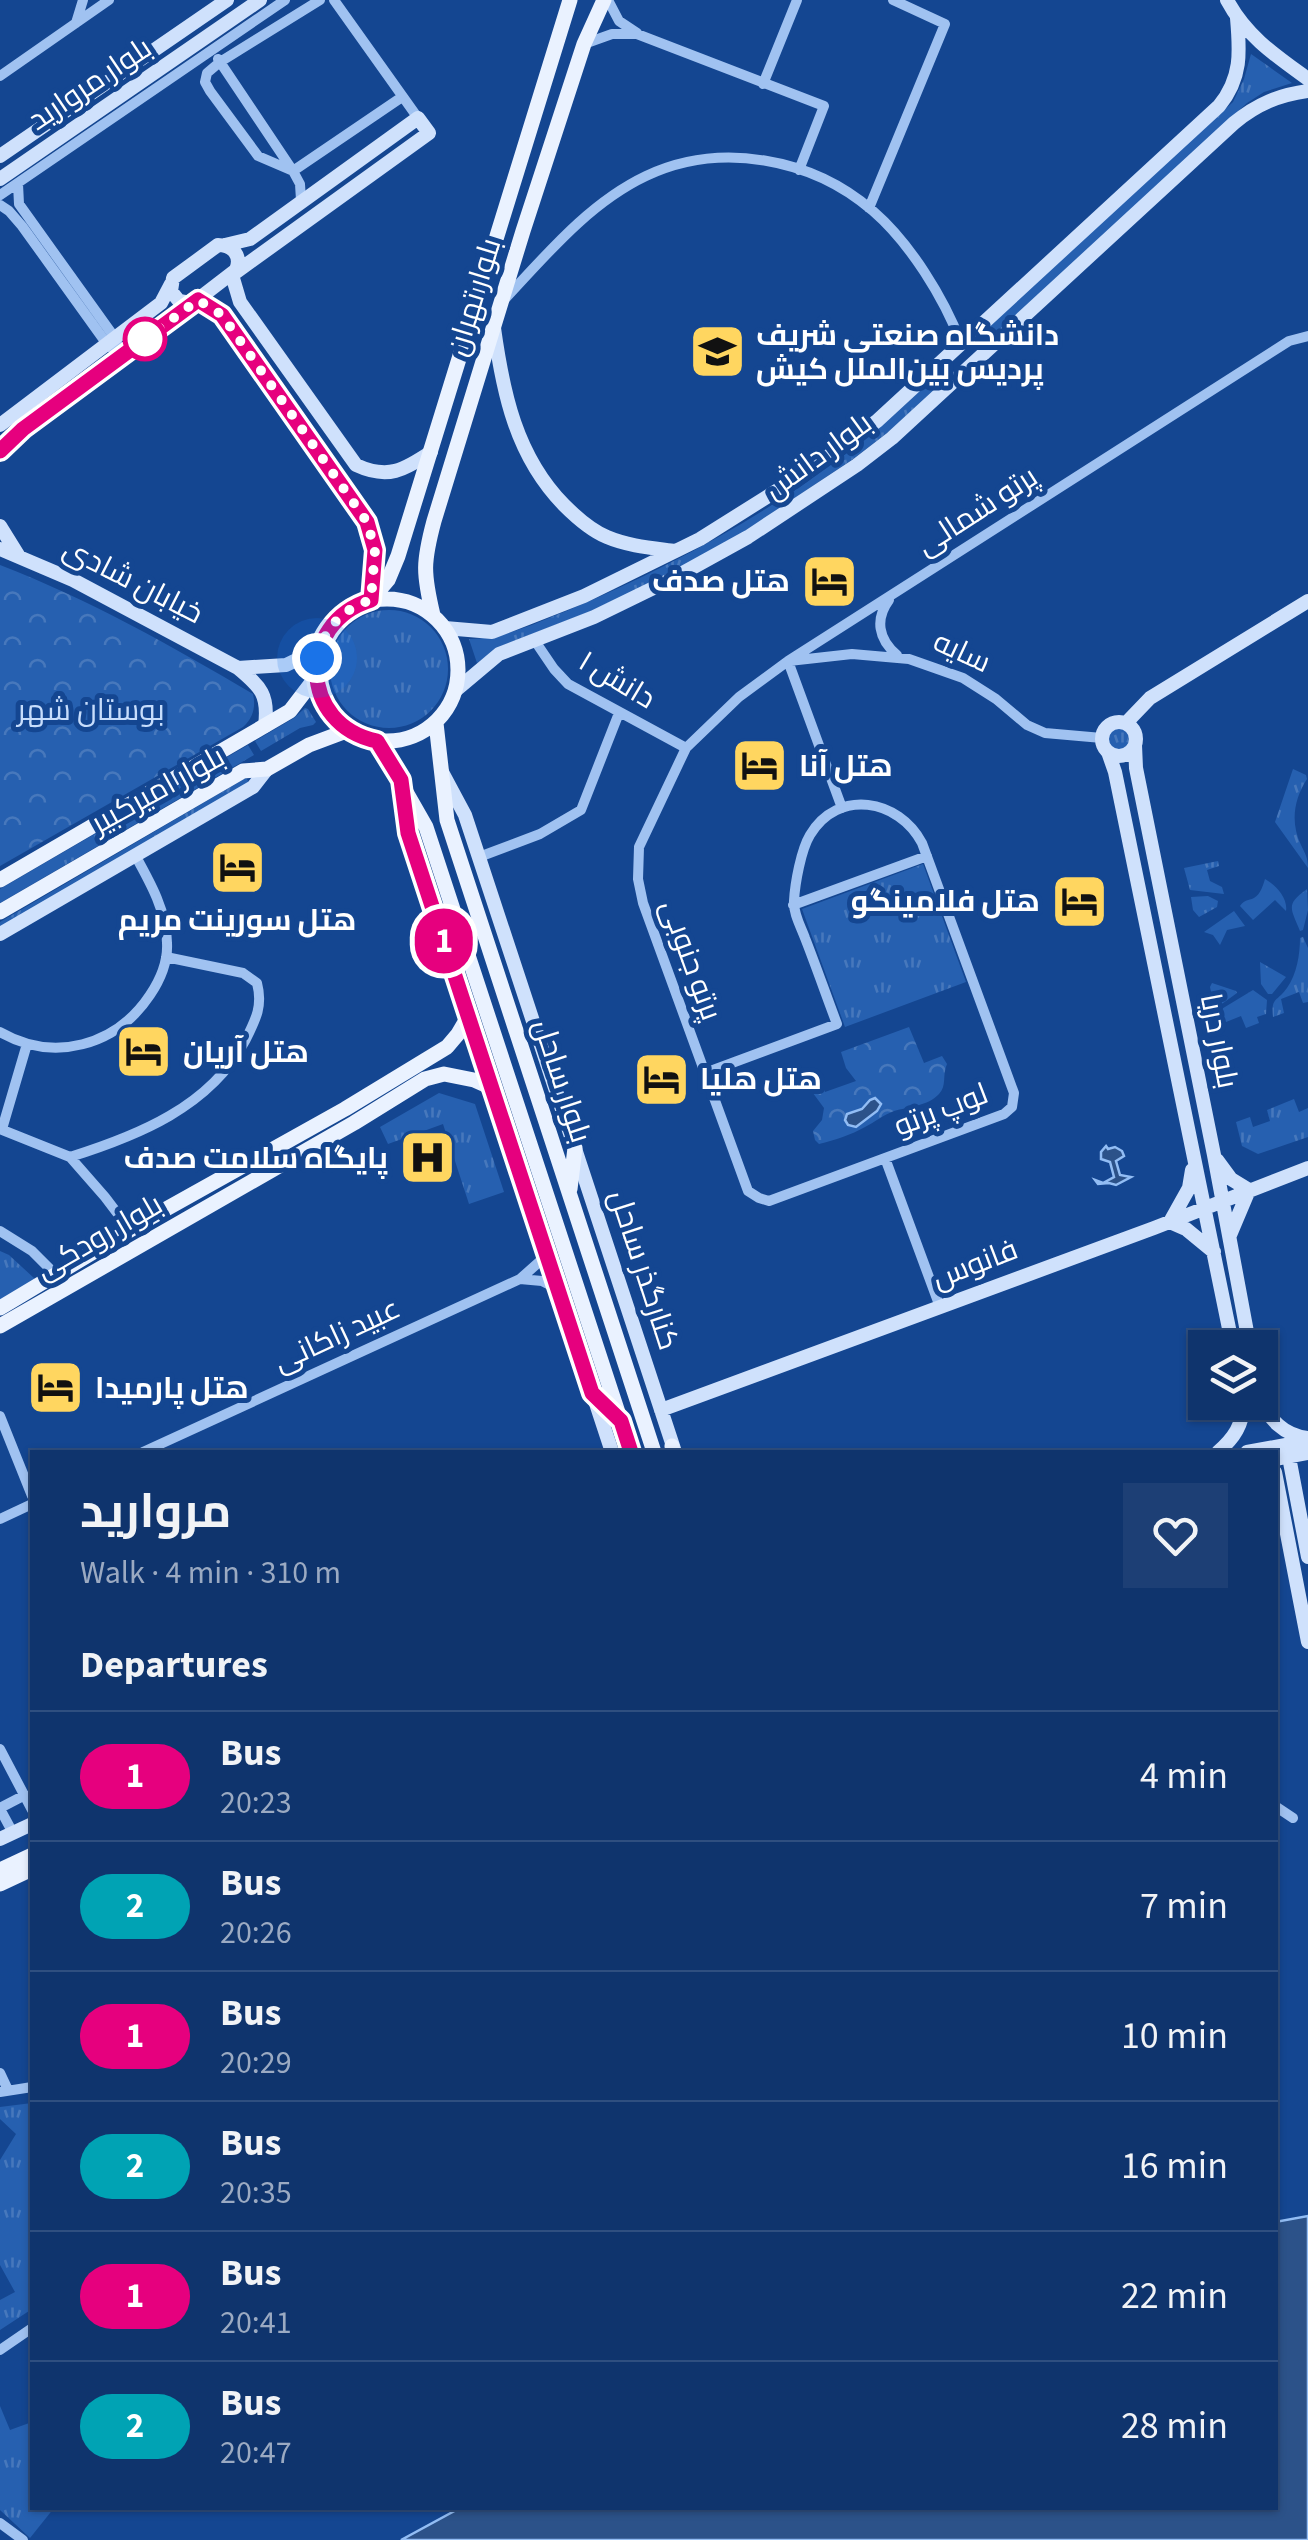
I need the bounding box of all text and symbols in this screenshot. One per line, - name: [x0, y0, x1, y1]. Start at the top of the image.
- street label: بلوار مروارید: [19, 27, 161, 141]
- street label: بلوار تهران: [436, 233, 512, 361]
- place label: دانشگاه صنعتی شریف پردیس بین‌الملل کیش: [756, 314, 1059, 391]
- unlabelled marker: [124, 318, 166, 360]
- school or university icon: دانشگاه صنعتی شریف پردیس بین‌الملل کیش: [687, 322, 747, 382]
- street label: بلوار دانش: [755, 402, 881, 510]
- street label: پرتو شمالی: [908, 456, 1046, 566]
- street label: خیابان شادی: [55, 527, 211, 635]
- hotel icon: هتل صدف: [799, 551, 859, 611]
- place label: هتل صدف: [652, 560, 790, 603]
- street label: سایه: [926, 620, 998, 684]
- your location: [292, 633, 342, 683]
- street label: دانش ۱: [570, 640, 664, 720]
- park label: بوستان شهر: [15, 689, 165, 732]
- street label: بلوار امیرکبیر: [82, 736, 233, 845]
- hotel icon: هتل آنا: [730, 736, 790, 796]
- place label: هتل آنا: [799, 745, 893, 788]
- hotel icon: هتل سورینت مريم: [207, 837, 267, 897]
- hotel icon: هتل فلامینگو: [1049, 871, 1109, 931]
- place label: هتل فلامینگو: [851, 880, 1040, 923]
- street label: پرتو جنوبی: [649, 894, 733, 1026]
- place label: هتل سورینت مريم: [118, 899, 356, 942]
- line badge: 1: [412, 908, 476, 974]
- text: 1: [435, 916, 453, 966]
- street label: بلوار دریا: [1189, 990, 1249, 1092]
- street label: بلوار ساحل: [522, 1014, 602, 1148]
- hotel icon: هتل آریان: [114, 1022, 174, 1082]
- place label: هتل آریان: [183, 1031, 309, 1074]
- hotel icon: هتل هلیا: [631, 1049, 691, 1109]
- place label: هتل هلیا: [700, 1058, 822, 1101]
- street label: لوپ پرتو: [888, 1072, 994, 1148]
- hospital icon: پایگاه سلامت صدف: [397, 1128, 457, 1188]
- place label: پایگاه سلامت صدف: [124, 1137, 388, 1180]
- street label: بلوار رودکی: [27, 1183, 171, 1291]
- street label: کنارگذر ساحل: [598, 1185, 690, 1355]
- street label: فانوس: [926, 1228, 1024, 1300]
- street label: عبید زاکانی: [266, 1287, 408, 1383]
- map controls: [1188, 1330, 1278, 1420]
- button: layers: [1188, 1330, 1278, 1420]
- hotel icon: هتل پارمیدا: [26, 1358, 86, 1418]
- place label: هتل پارمیدا: [95, 1367, 249, 1410]
- text: مروارید: [80, 1478, 232, 1546]
- button: heart: [1123, 1483, 1228, 1588]
- text: Walk · 4 min · 310 m: [80, 1550, 341, 1596]
- text: Departures: [80, 1638, 268, 1692]
- text: Bus: [220, 1726, 281, 1780]
- text: 4 min: [1140, 1749, 1228, 1803]
- text: 1: [126, 1751, 144, 1801]
- text: 20:23: [220, 1780, 292, 1826]
- text: Bus: [220, 1856, 281, 1910]
- text: 7 min: [1140, 1879, 1228, 1933]
- text: 2: [126, 1881, 144, 1931]
- text: 20:26: [220, 1910, 292, 1956]
- text: Bus: [220, 1986, 281, 2040]
- text: 10 min: [1121, 2009, 1228, 2063]
- text: 1: [126, 2011, 144, 2061]
- text: 20:29: [220, 2040, 292, 2086]
- text: Bus: [220, 2116, 281, 2170]
- text: 16 min: [1121, 2139, 1228, 2193]
- text: 2: [126, 2141, 144, 2191]
- text: 20:35: [220, 2170, 292, 2216]
- text: Bus: [220, 2246, 281, 2300]
- text: 22 min: [1121, 2269, 1228, 2323]
- text: 1: [126, 2271, 144, 2321]
- text: 20:41: [220, 2300, 292, 2346]
- text: Bus: [220, 2376, 281, 2430]
- text: 28 min: [1121, 2399, 1228, 2453]
- text: 2: [126, 2401, 144, 2451]
- text: 20:47: [220, 2430, 292, 2476]

